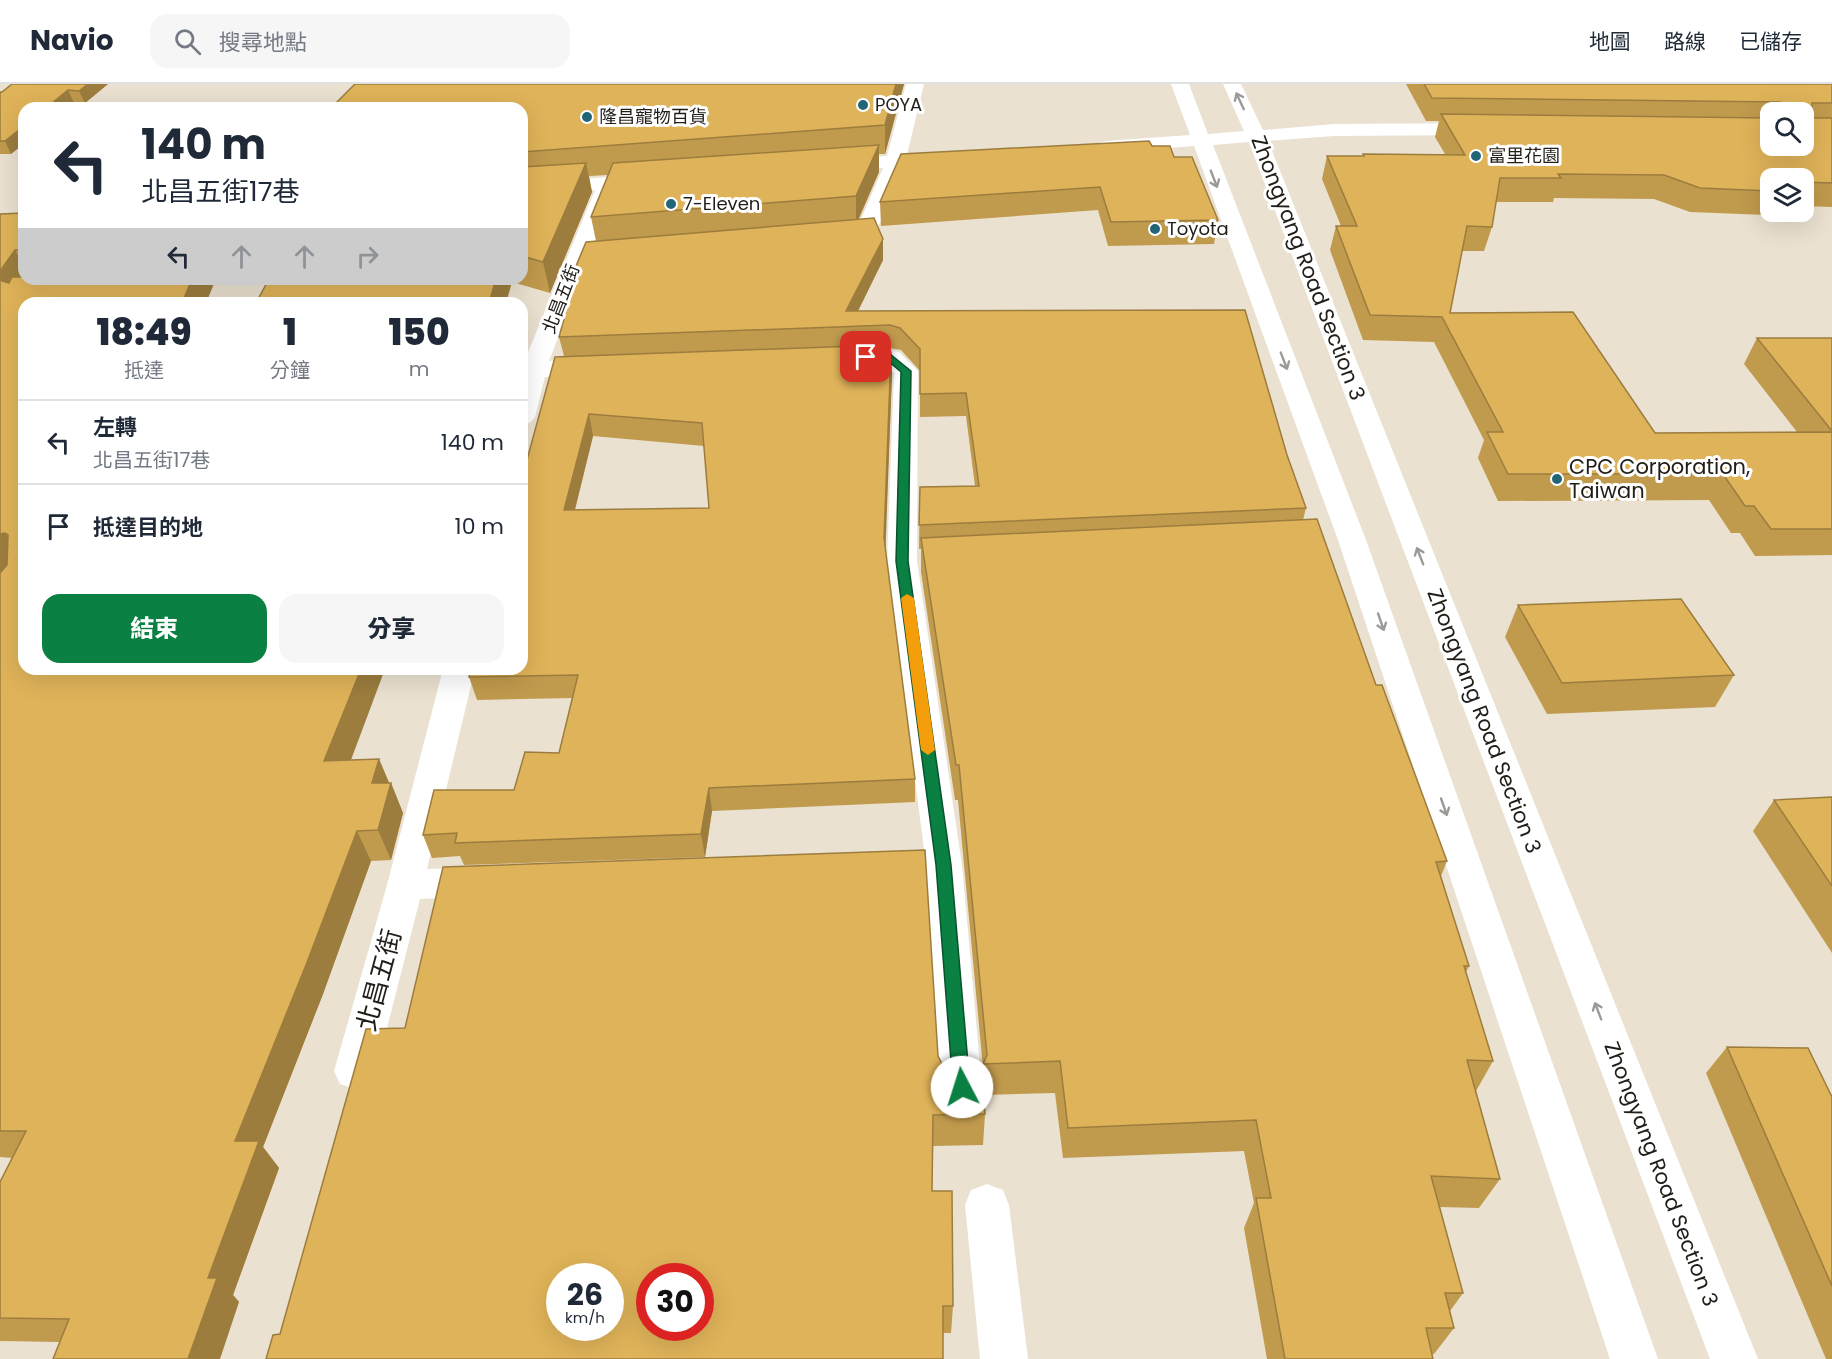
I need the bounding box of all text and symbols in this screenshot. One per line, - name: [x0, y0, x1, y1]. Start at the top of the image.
- search box: [150, 14, 570, 68]
- text: Navio: [30, 21, 114, 60]
- icon: search: [171, 25, 204, 58]
- text: 搜尋地點: [219, 27, 307, 58]
- text: 地圖: [1589, 27, 1631, 56]
- text: 路線: [1664, 27, 1706, 56]
- text: 已儲存: [1739, 27, 1802, 56]
- place label: POYA: [875, 92, 922, 117]
- one-way arrow: [1234, 92, 1246, 110]
- marker: POYA: [856, 98, 870, 112]
- map controls: [1760, 102, 1814, 222]
- button: search: [1760, 102, 1814, 156]
- place label: 隆昌寵物百貨: [599, 104, 707, 129]
- marker: 隆昌寵物百貨: [580, 110, 594, 124]
- text: 140 m: [141, 115, 266, 174]
- icon: left: [42, 126, 120, 204]
- street label: Zhongyang Road Section 3: [1245, 131, 1372, 404]
- place label: 富里花園: [1488, 143, 1560, 168]
- marker: 富里花園: [1469, 149, 1483, 163]
- button: layers: [1760, 168, 1814, 222]
- one-way arrow: [1209, 169, 1220, 187]
- text: 北昌五街17巷: [141, 173, 299, 210]
- place label: 7-Eleven: [683, 191, 760, 216]
- marker: 7-Eleven: [664, 197, 678, 211]
- place label: Toyota: [1167, 216, 1229, 241]
- marker: Toyota: [1148, 222, 1162, 236]
- icon: left: [162, 240, 195, 273]
- icon: ahead: [225, 240, 258, 273]
- icon: ahead: [288, 240, 321, 273]
- icon: right: [351, 240, 384, 273]
- street label: 北昌五街: [536, 261, 585, 337]
- text: 18:49: [96, 307, 191, 358]
- text: 1: [283, 307, 297, 358]
- text: 150: [388, 307, 450, 358]
- pin: [840, 331, 891, 382]
- icon: arrive: [849, 340, 882, 373]
- one-way arrow: [1279, 351, 1290, 369]
- text: m: [409, 355, 429, 383]
- text: 抵達: [124, 356, 164, 384]
- text: 分鐘: [270, 356, 310, 384]
- text: 左轉: [93, 412, 137, 443]
- icon: left: [42, 426, 75, 459]
- text: 140 m: [441, 427, 504, 458]
- text: 北昌五街17巷: [93, 446, 210, 474]
- place label: CPC Corporation, Taiwan: [1569, 452, 1750, 505]
- marker: CPC Corporation, Taiwan: [1550, 472, 1564, 486]
- icon: arrive: [42, 510, 75, 543]
- text: 10 m: [455, 511, 504, 542]
- text: 抵達目的地: [93, 512, 203, 543]
- one-way arrow: [1414, 547, 1425, 565]
- street label: Zhongyang Road Section 3: [1421, 584, 1548, 857]
- button: 結束: [42, 594, 267, 663]
- button: 分享: [279, 594, 504, 663]
- one-way arrow: [1376, 612, 1387, 631]
- one-way arrow: [1439, 797, 1450, 816]
- street label: 北昌五街: [348, 925, 410, 1035]
- one-way arrow: [1591, 1002, 1602, 1021]
- street label: Zhongyang Road Section 3: [1598, 1037, 1725, 1310]
- position arrow: [930, 1055, 994, 1119]
- speed limit sign: 30: [636, 1263, 714, 1341]
- text: 26: [567, 1273, 603, 1316]
- text: km/h: [565, 1307, 605, 1328]

